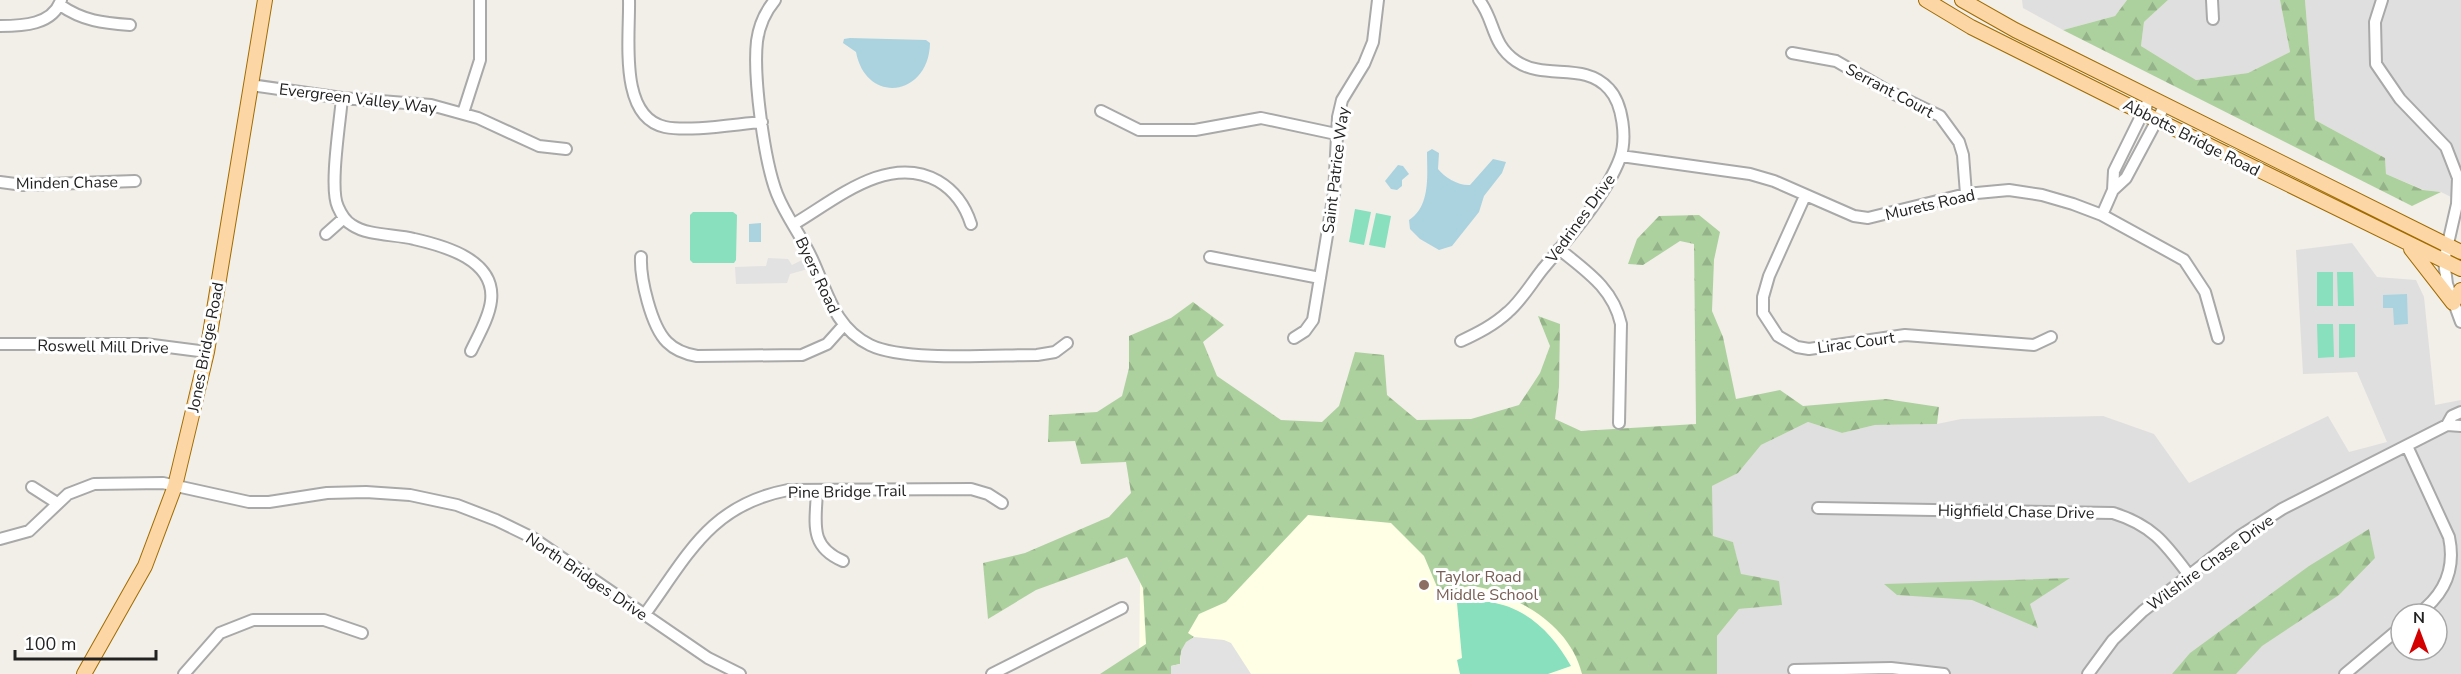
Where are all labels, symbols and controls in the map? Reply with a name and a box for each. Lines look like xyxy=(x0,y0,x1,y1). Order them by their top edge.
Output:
street label: Serrant Court xyxy=(1842,58,1938,124)
street label: Evergreen Valley Way xyxy=(278,78,439,120)
street label: Abbotts Bridge Road xyxy=(2119,94,2264,182)
street label: Saint Patrice Way xyxy=(1317,105,1355,235)
street label: Vedrines Drive xyxy=(1541,170,1620,268)
street label: Minden Chase xyxy=(16,171,118,195)
street label: Murets Road xyxy=(1883,184,1977,226)
street label: Byers Road xyxy=(790,234,844,317)
street label: Jones Bridge Road xyxy=(182,280,229,415)
street label: Lirac Court xyxy=(1816,327,1897,359)
street label: Roswell Mill Drive xyxy=(37,335,169,359)
street label: Pine Bridge Trail xyxy=(788,480,907,504)
street label: Highfield Chase Drive xyxy=(1938,500,2094,524)
street label: Wilshire Chase Drive xyxy=(2143,509,2278,616)
street label: North Bridges Drive xyxy=(521,528,652,626)
place label: Taylor Road Middle School xyxy=(1436,566,1538,606)
marker: Taylor Road Middle School xyxy=(1417,578,1431,592)
north arrow xyxy=(2389,602,2449,662)
text: N xyxy=(2413,607,2425,629)
scale bar xyxy=(15,623,156,661)
text: 100 m xyxy=(24,632,76,656)

